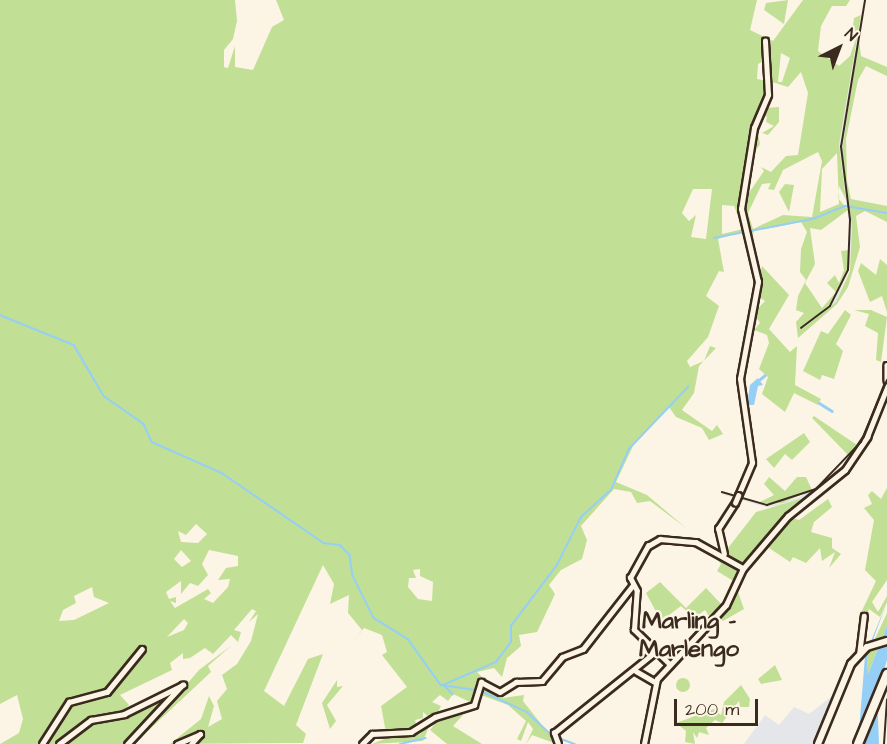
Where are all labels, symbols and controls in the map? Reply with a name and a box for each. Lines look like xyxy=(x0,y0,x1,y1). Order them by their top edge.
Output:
north arrow xyxy=(809,18,869,78)
text: N xyxy=(840,23,862,46)
district label: Marling - Marlengo xyxy=(639,608,739,664)
scale bar xyxy=(677,687,761,725)
text: 200 m xyxy=(685,697,739,722)

